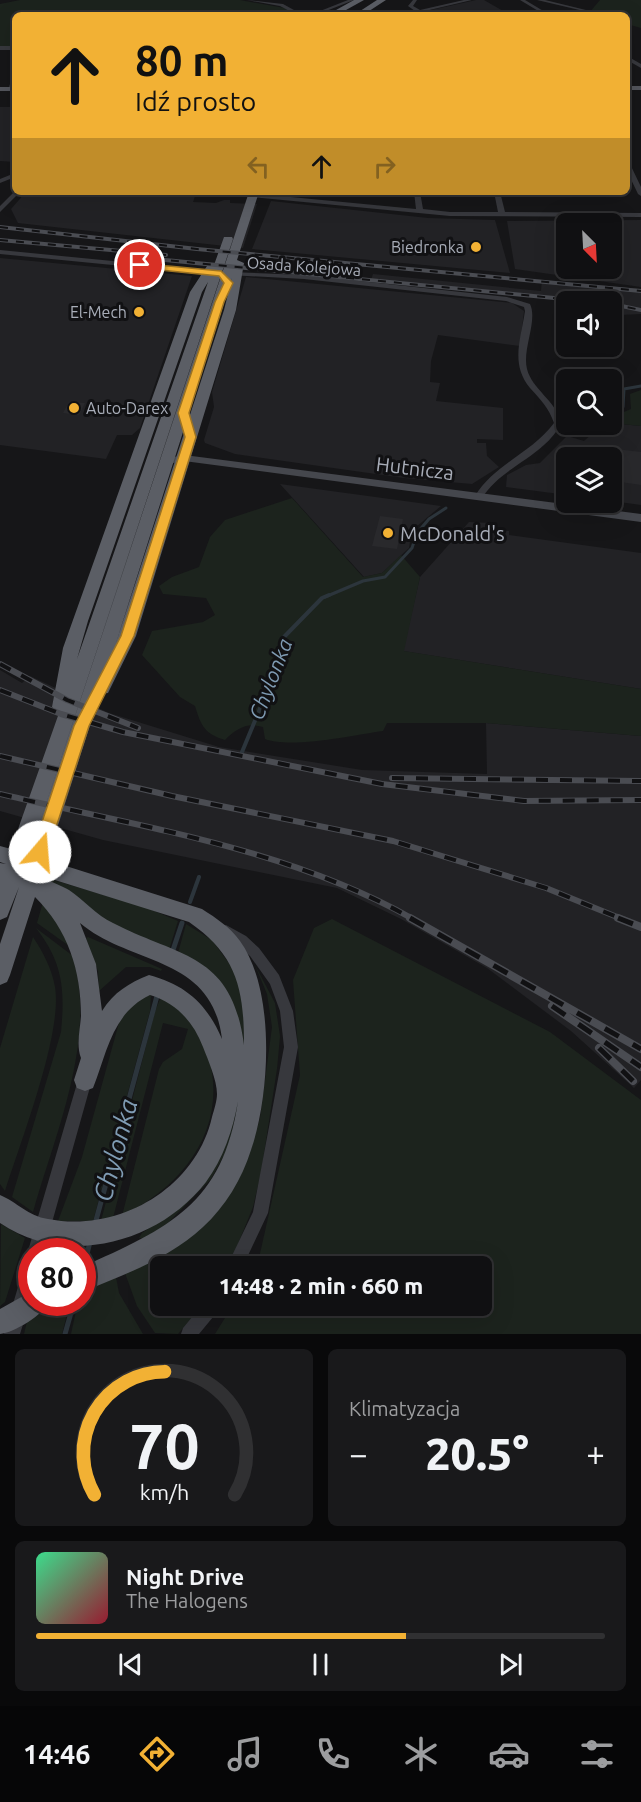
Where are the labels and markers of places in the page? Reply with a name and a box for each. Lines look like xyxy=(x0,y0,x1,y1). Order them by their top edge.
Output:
place label: Biedronka xyxy=(391,238,464,256)
pin xyxy=(114,239,165,290)
marker: Biedronka xyxy=(469,240,483,254)
place label: El-Mech xyxy=(70,303,127,321)
marker: El-Mech xyxy=(132,305,146,319)
place label: Auto-Darex xyxy=(86,399,168,417)
marker: Auto-Darex xyxy=(67,401,81,415)
place label: McDonald's xyxy=(400,522,505,545)
marker: McDonald's xyxy=(381,526,395,540)

